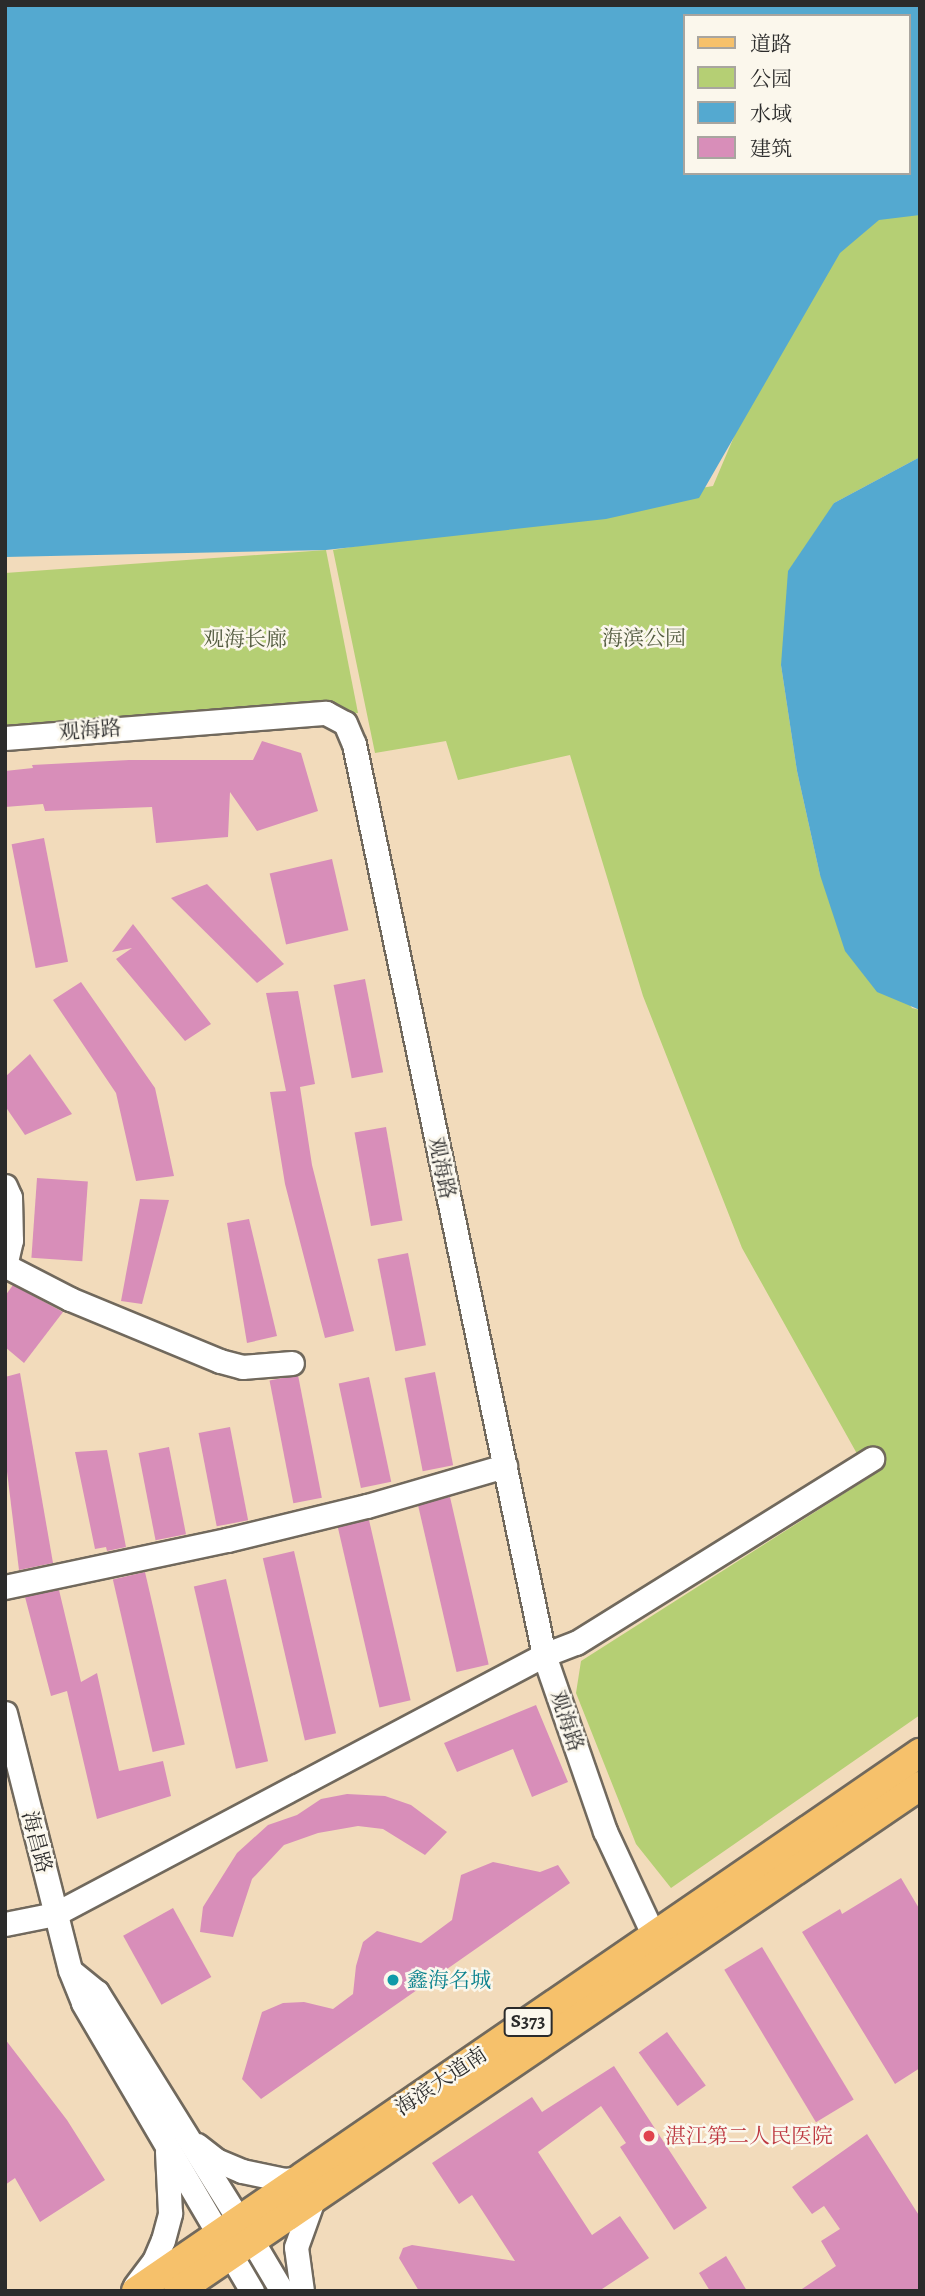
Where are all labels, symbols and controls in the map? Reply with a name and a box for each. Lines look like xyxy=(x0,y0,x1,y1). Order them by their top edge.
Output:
legend xyxy=(684,14,911,175)
text: 道路 xyxy=(750,30,792,58)
text: 公园 xyxy=(750,65,792,93)
text: 水域 xyxy=(750,100,792,128)
text: 建筑 xyxy=(750,135,792,163)
park label: 海滨公园 xyxy=(602,625,686,651)
park label: 观海长廊 xyxy=(203,626,287,652)
street label: 观海路 xyxy=(58,715,122,745)
street label: 观海路 xyxy=(423,1135,461,1201)
street label: 观海路 xyxy=(545,1687,589,1755)
street label: 海昌路 xyxy=(17,1808,57,1876)
place label: 鑫海名城 xyxy=(407,1967,491,1993)
marker: 鑫海名城 xyxy=(385,1972,401,1988)
road number: S373 xyxy=(504,2006,552,2038)
street label: 海滨大道南 xyxy=(390,2041,492,2121)
place label: 湛江第二人民医院 xyxy=(665,2123,833,2149)
marker: 湛江第二人民医院 xyxy=(639,2126,659,2146)

